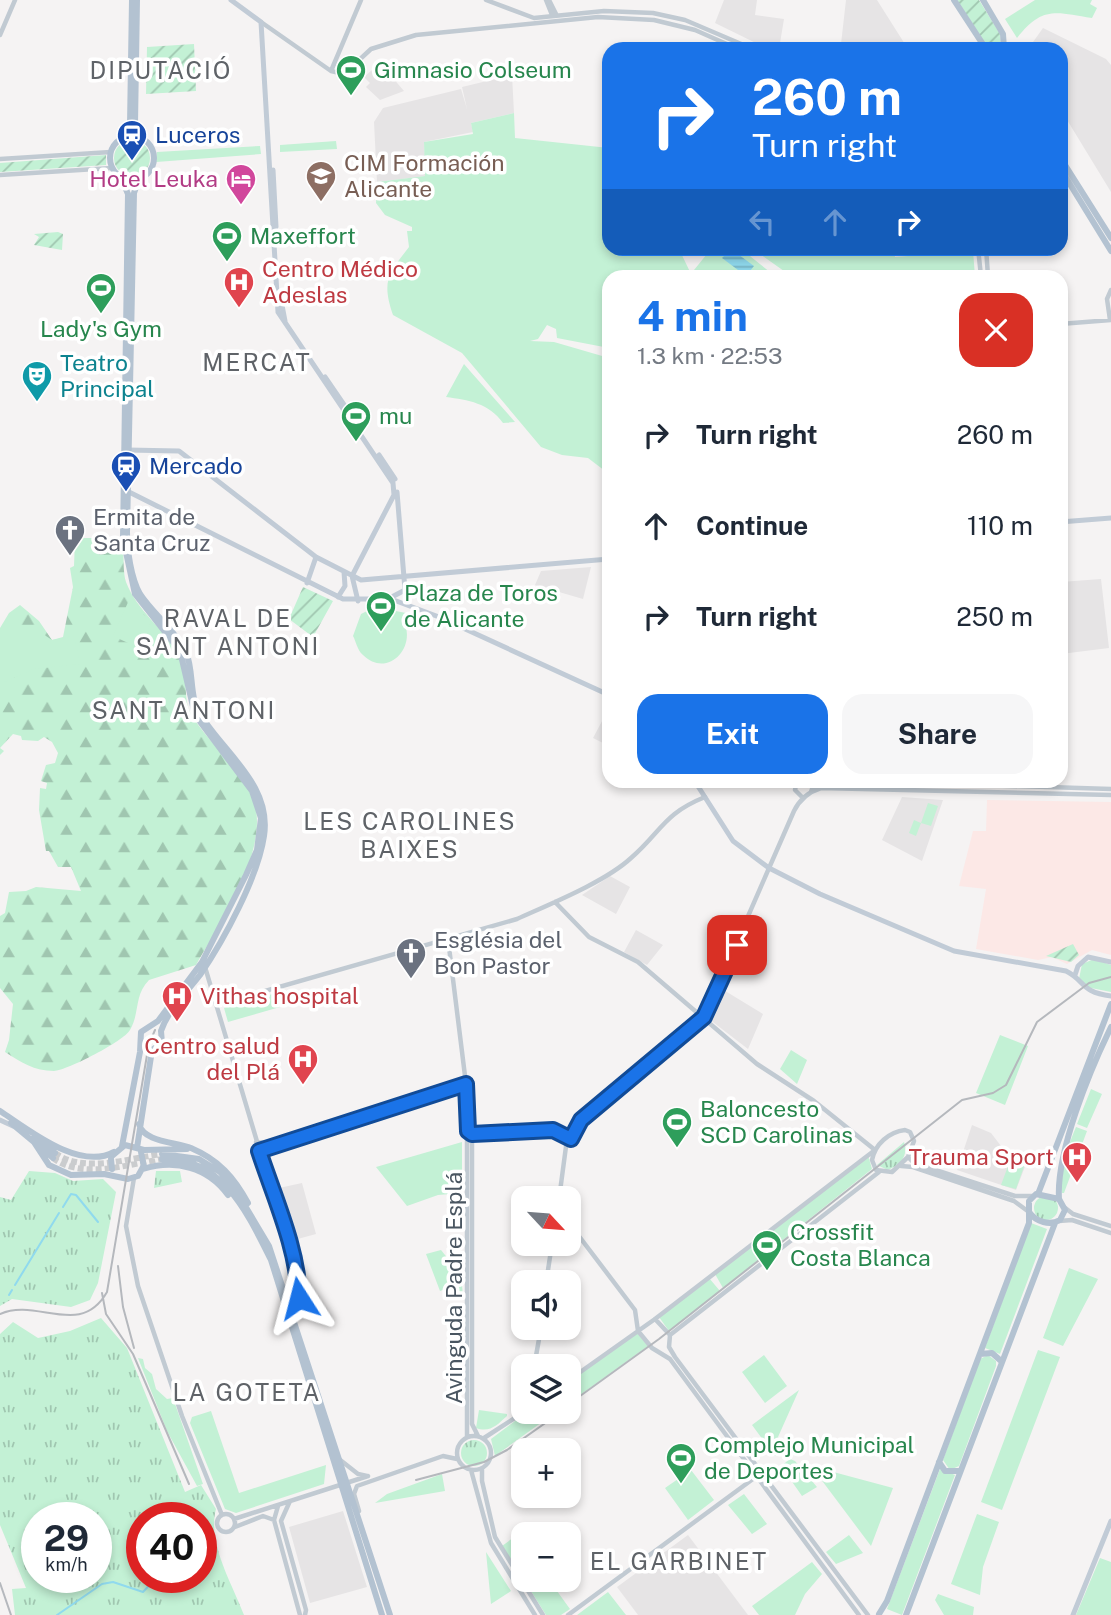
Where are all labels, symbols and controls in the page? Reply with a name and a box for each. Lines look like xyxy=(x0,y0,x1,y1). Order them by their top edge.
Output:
sports icon: Gimnasio Colseum xyxy=(334,53,368,97)
district label: DIPUTACIÓ xyxy=(90,56,232,84)
place label: Gimnasio Colseum xyxy=(374,56,572,83)
text: 260 m xyxy=(752,68,902,126)
icon: right xyxy=(637,70,728,161)
station icon: Luceros xyxy=(115,118,149,162)
place label: Luceros xyxy=(155,121,241,148)
text: Turn right xyxy=(752,127,897,164)
place label: CIM Formación Alicante xyxy=(344,149,505,202)
school or university icon: CIM Formación Alicante xyxy=(304,159,338,203)
hotel icon: Hotel Leuka xyxy=(224,162,258,206)
place label: Hotel Leuka xyxy=(89,165,218,192)
icon: left xyxy=(743,203,781,241)
icon: ahead xyxy=(816,203,854,241)
icon: right xyxy=(889,203,927,241)
sports icon: Maxeffort xyxy=(210,219,244,263)
place label: Maxeffort xyxy=(250,222,356,249)
place label: Centro Médico Adeslas xyxy=(262,255,418,308)
hospital icon: Centro Médico Adeslas xyxy=(222,265,256,309)
sports icon: Lady's Gym xyxy=(84,271,118,315)
text: 4 min xyxy=(637,291,748,340)
button: close xyxy=(959,293,1033,367)
place label: Lady's Gym xyxy=(40,315,162,342)
text: 1.3 km · 22:53 xyxy=(637,342,783,369)
district label: MERCAT xyxy=(202,348,312,376)
place label: Teatro Principal xyxy=(60,349,154,402)
theatre icon: Teatro Principal xyxy=(20,359,54,403)
sports icon: mu xyxy=(339,399,373,443)
place label: mu xyxy=(379,402,412,429)
icon: right xyxy=(637,416,675,454)
text: Turn right xyxy=(696,419,818,450)
text: 260 m xyxy=(957,419,1033,450)
station icon: Mercado xyxy=(109,449,143,493)
place label: Mercado xyxy=(149,452,243,479)
place label: Ermita de Santa Cruz xyxy=(93,503,210,556)
icon: ahead xyxy=(637,507,675,545)
text: Continue xyxy=(696,510,808,541)
text: 110 m xyxy=(967,510,1033,541)
church icon: Ermita de Santa Cruz xyxy=(53,513,87,557)
place label: Plaza de Toros de Alicante xyxy=(404,579,558,632)
sports icon: Plaza de Toros de Alicante xyxy=(364,589,398,633)
icon: right xyxy=(637,598,675,636)
text: Turn right xyxy=(696,601,818,632)
text: 250 m xyxy=(956,601,1033,632)
district label: RAVAL DE SANT ANTONI xyxy=(136,604,320,660)
button: Exit xyxy=(637,694,828,774)
button: Share xyxy=(842,694,1033,774)
district label: SANT ANTONI xyxy=(92,696,276,724)
district label: LES CAROLINES BAIXES xyxy=(303,807,517,863)
pin xyxy=(707,915,767,975)
place label: Església del Bon Pastor xyxy=(434,926,562,979)
icon: arrive xyxy=(718,926,756,964)
church icon: Església del Bon Pastor xyxy=(394,936,428,980)
hospital icon: Vithas hospital xyxy=(160,979,194,1023)
place label: Vithas hospital xyxy=(200,982,359,1009)
place label: Centro salud del Plá xyxy=(144,1032,280,1085)
hospital icon: Centro salud del Plá xyxy=(286,1042,320,1086)
place label: Baloncesto SCD Carolinas xyxy=(700,1095,853,1148)
sports icon: Baloncesto SCD Carolinas xyxy=(660,1105,694,1149)
hospital icon: Trauma Sport xyxy=(1060,1140,1094,1184)
place label: Trauma Sport xyxy=(908,1143,1054,1170)
street label: Avinguda Padre Esplá xyxy=(440,1172,467,1404)
north arrow xyxy=(511,1186,581,1256)
map controls xyxy=(511,1186,581,1592)
place label: Crossfit Costa Blanca xyxy=(790,1218,931,1271)
sports icon: Crossfit Costa Blanca xyxy=(750,1228,784,1272)
position arrow xyxy=(262,1261,336,1335)
button: sound xyxy=(511,1270,581,1340)
button: layers xyxy=(511,1354,581,1424)
district label: LA GOTETA xyxy=(172,1378,322,1406)
place label: Complejo Municipal de Deportes xyxy=(704,1431,915,1484)
button: + xyxy=(511,1438,581,1508)
sports icon: Complejo Municipal de Deportes xyxy=(664,1441,698,1485)
speed limit sign: 40 xyxy=(126,1502,217,1593)
text: 29 xyxy=(44,1518,89,1559)
button: − xyxy=(511,1522,581,1592)
district label: EL GARBINET xyxy=(590,1547,768,1575)
text: km/h xyxy=(45,1554,88,1575)

